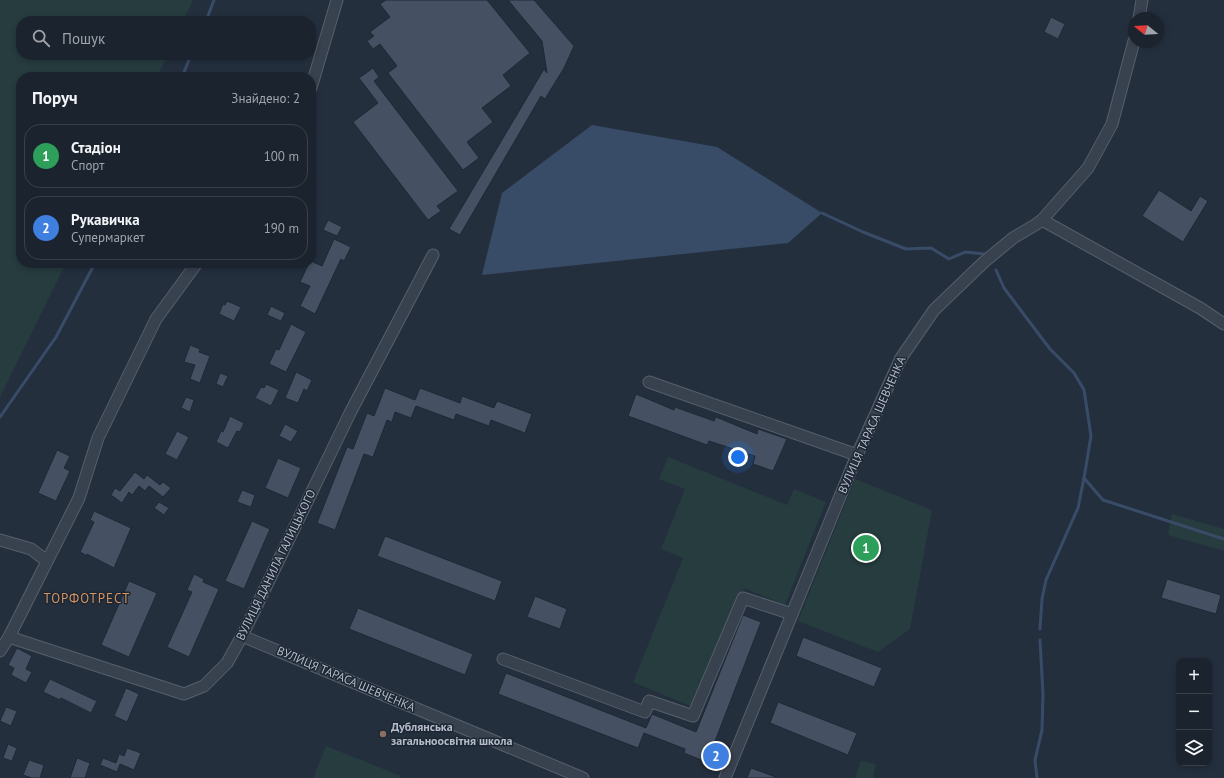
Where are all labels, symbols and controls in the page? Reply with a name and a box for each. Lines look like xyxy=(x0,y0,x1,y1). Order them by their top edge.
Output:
north arrow xyxy=(1128,12,1164,48)
search box xyxy=(16,16,316,60)
icon: search xyxy=(30,27,52,49)
text: Пошук xyxy=(62,29,105,48)
text: Поруч xyxy=(32,87,78,109)
text: Знайдено: 2 xyxy=(231,90,300,107)
text: Стадіон xyxy=(71,138,121,157)
text: 1 xyxy=(42,148,50,165)
text: 100 m xyxy=(264,148,299,165)
text: Спорт xyxy=(71,157,104,174)
text: Рукавичка xyxy=(71,210,140,229)
text: 2 xyxy=(42,220,50,237)
text: 190 m xyxy=(264,220,299,237)
text: Супермаркет xyxy=(71,229,145,246)
street label: ВУЛИЦЯ ТАРАСА ШЕВЧЕНКА xyxy=(834,354,909,496)
your location xyxy=(728,447,748,467)
street label: ВУЛИЦЯ ДАНИЛА ГАЛИЦЬКОГО xyxy=(232,487,319,643)
pin: 1 xyxy=(853,533,879,563)
district label: ТОРФОТРЕСТ xyxy=(44,590,130,607)
street label: ВУЛИЦЯ ТАРАСА ШЕВЧЕНКА xyxy=(275,643,418,714)
map controls xyxy=(1176,658,1212,766)
button: + xyxy=(1176,658,1212,694)
button: − xyxy=(1176,694,1212,730)
place label: Дублянська загальноосвітня школа xyxy=(391,719,512,748)
marker: Дублянська загальноосвітня школа xyxy=(378,729,388,739)
button: layers xyxy=(1176,730,1212,766)
pin: 2 xyxy=(703,741,729,771)

